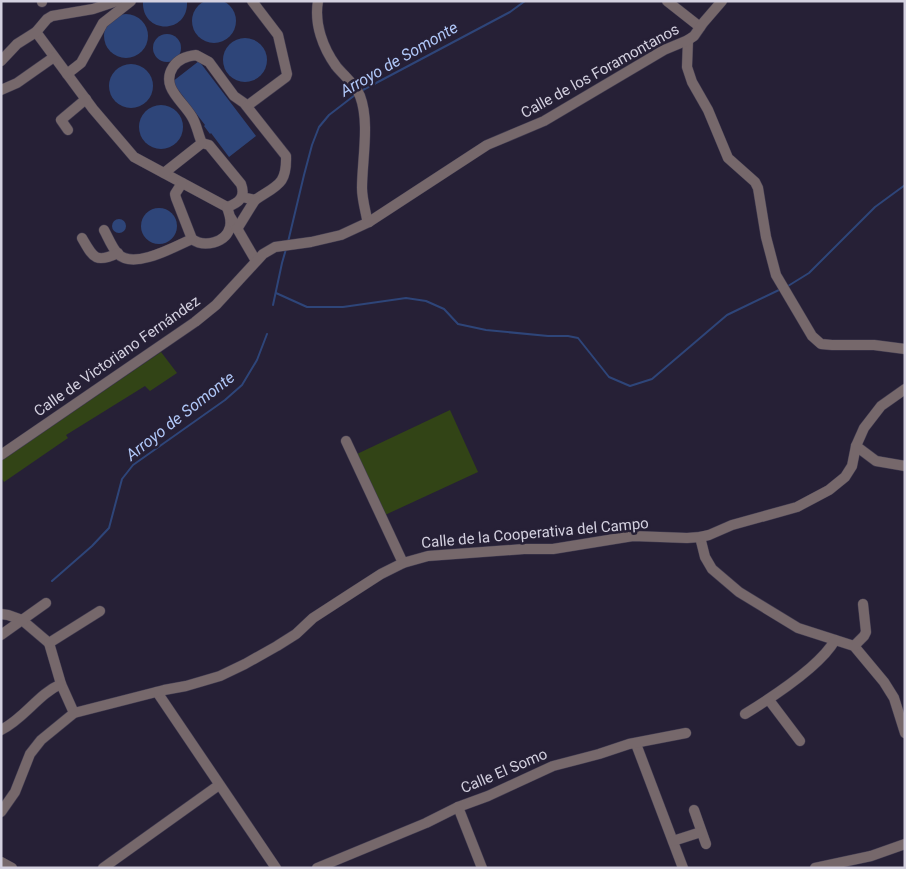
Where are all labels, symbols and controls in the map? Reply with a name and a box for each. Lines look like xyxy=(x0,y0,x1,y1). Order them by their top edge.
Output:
water label: Arroyo de Somonte xyxy=(336,18,461,101)
street label: Calle de los Foramontanos xyxy=(518,20,682,122)
street label: Calle de Victoriano Fernández xyxy=(30,292,204,420)
water label: Arroyo de Somonte xyxy=(121,368,238,465)
street label: Calle de la Cooperativa del Campo xyxy=(421,514,649,552)
street label: Calle El Somo xyxy=(458,745,550,797)

